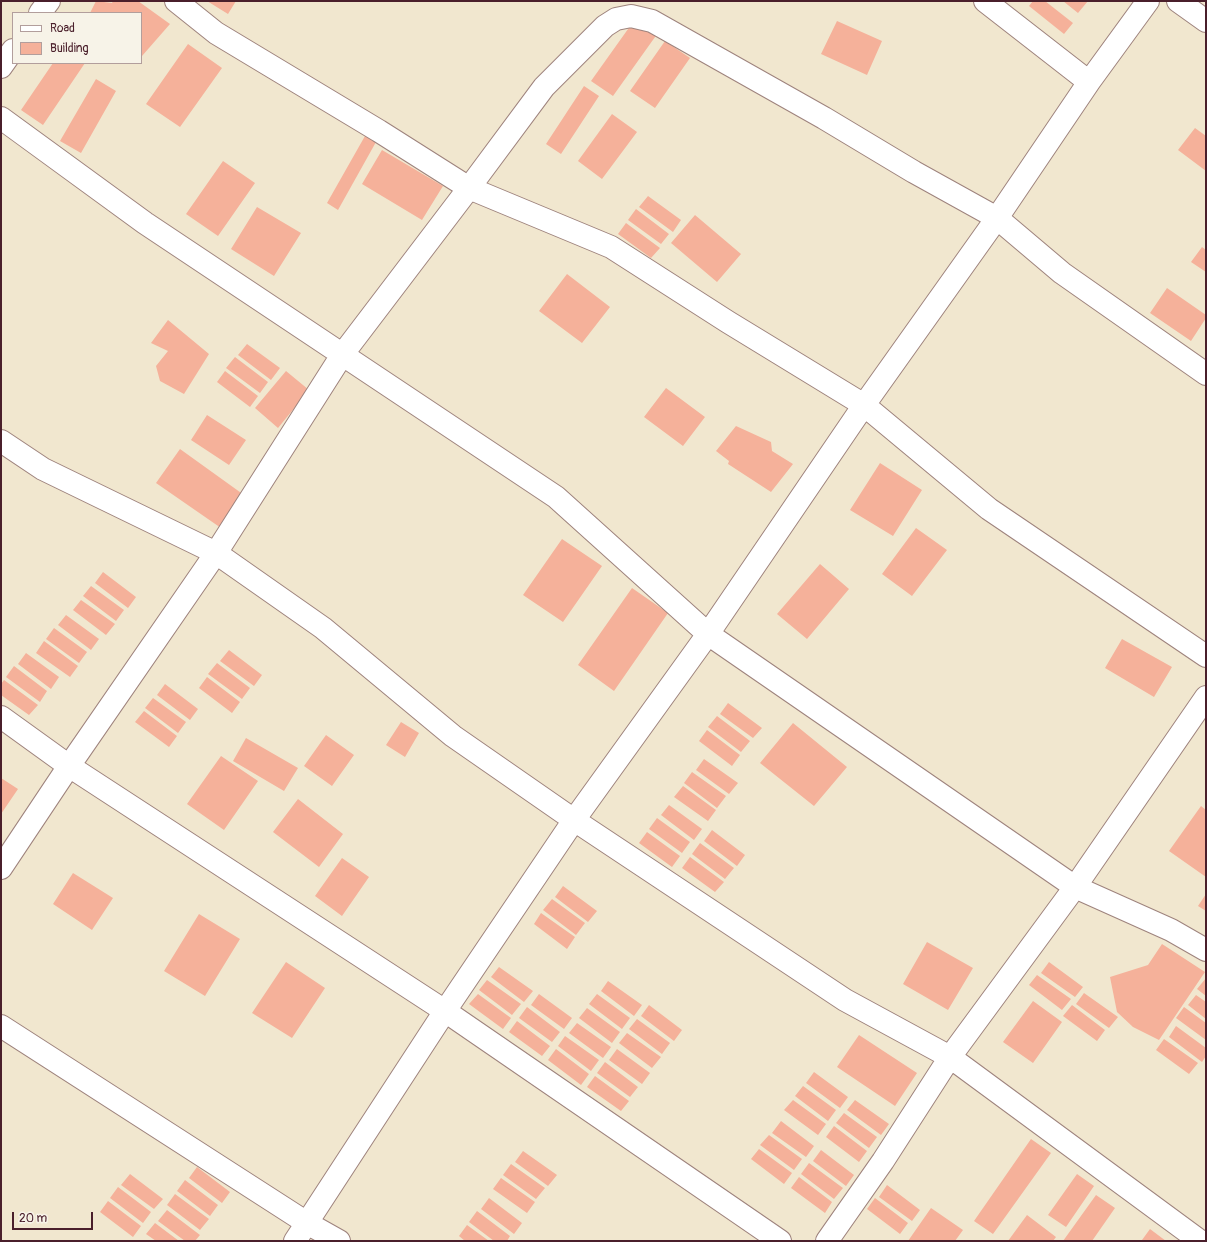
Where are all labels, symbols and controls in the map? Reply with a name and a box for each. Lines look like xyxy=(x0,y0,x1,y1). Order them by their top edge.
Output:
legend xyxy=(12,12,142,64)
text: Road xyxy=(50,21,75,36)
text: Building xyxy=(50,41,89,56)
scale bar xyxy=(14,1204,95,1230)
text: 20 m xyxy=(19,1211,47,1226)

